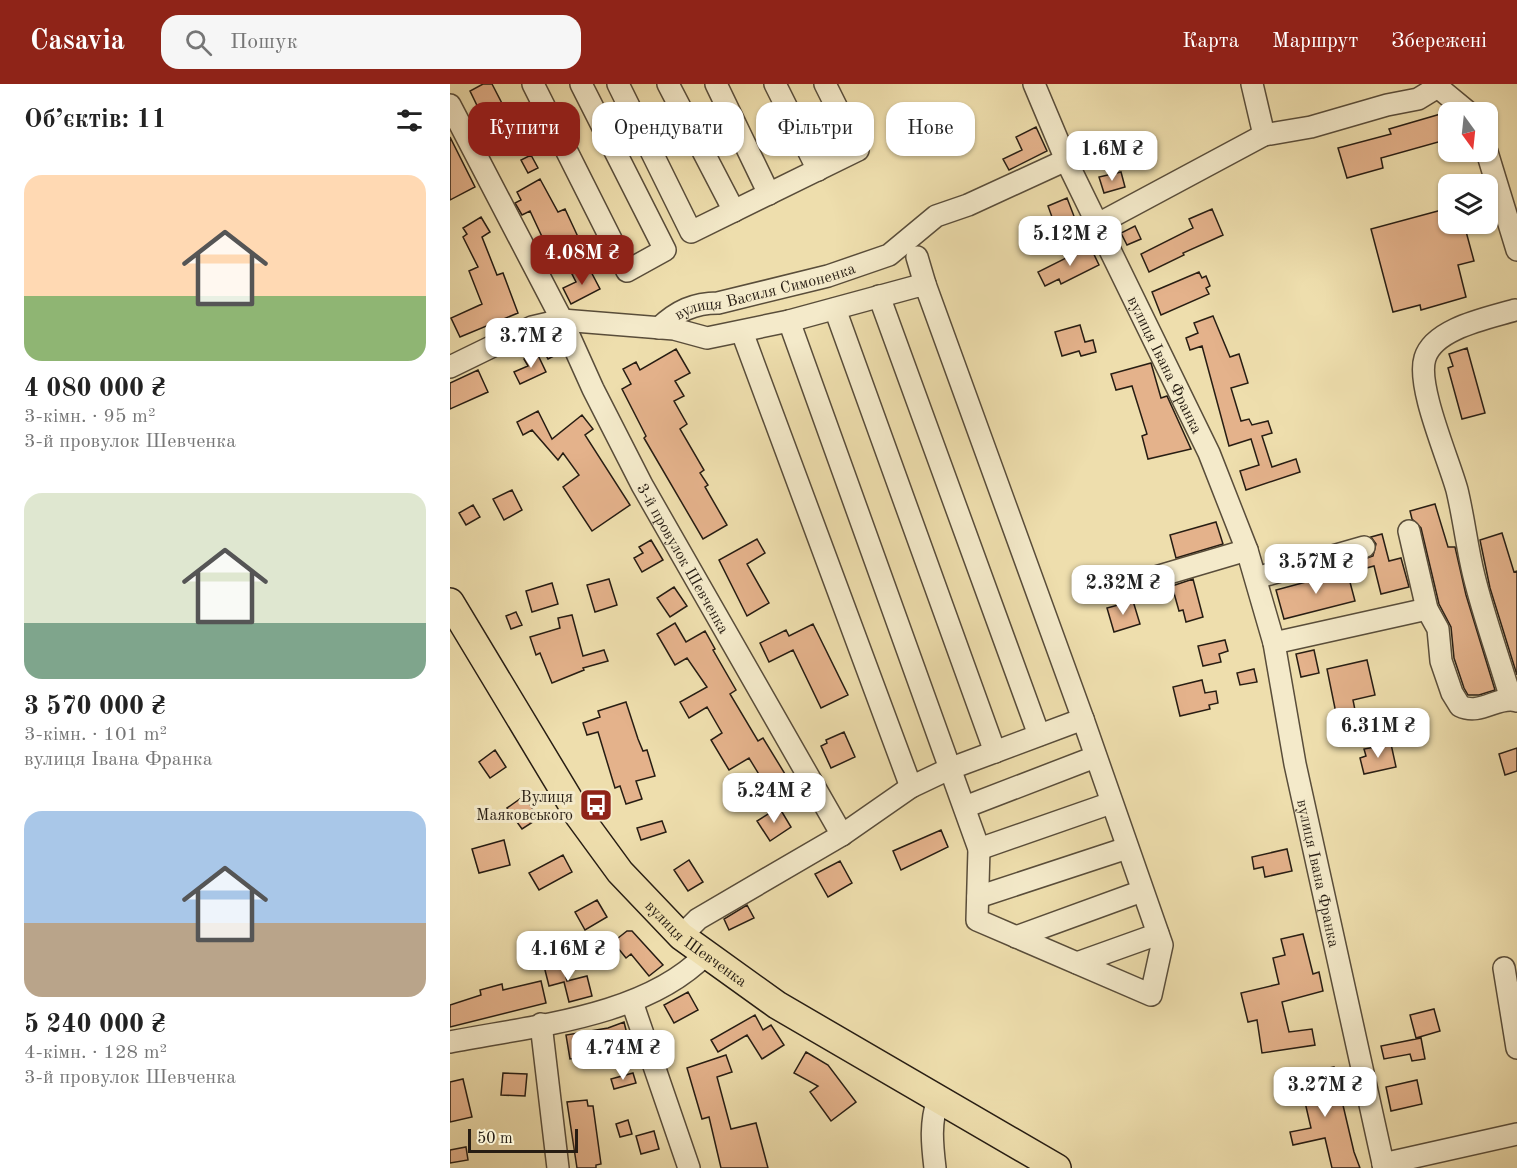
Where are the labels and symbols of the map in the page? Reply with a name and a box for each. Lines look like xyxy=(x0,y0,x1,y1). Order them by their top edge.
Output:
north arrow xyxy=(1438,102,1498,162)
pin: 1.6M ₴ xyxy=(1063,131,1161,182)
pin: 5.12M ₴ xyxy=(1015,216,1125,267)
pin: 4.08M ₴ xyxy=(527,235,637,286)
street label: вулиця Василя Симоненка xyxy=(672,261,858,324)
street label: вулиця Івана Франка xyxy=(1124,294,1204,437)
pin: 3.7M ₴ xyxy=(482,318,580,369)
street label: 3-й провулок Шевченка xyxy=(633,481,731,637)
pin: 3.57M ₴ xyxy=(1261,544,1371,595)
pin: 2.32M ₴ xyxy=(1068,565,1178,616)
pin: 6.31M ₴ xyxy=(1323,708,1433,759)
pin: 5.24M ₴ xyxy=(719,773,829,824)
bus stop icon: Вулиця Маяковського xyxy=(578,787,614,823)
place label: Вулиця Маяковського xyxy=(476,790,573,824)
street label: вулиця Івана Франка xyxy=(1293,798,1341,949)
street label: вулиця Шевченка xyxy=(641,898,749,991)
pin: 4.16M ₴ xyxy=(513,931,623,982)
pin: 4.74M ₴ xyxy=(568,1030,678,1081)
pin: 3.27M ₴ xyxy=(1270,1067,1380,1118)
scale bar xyxy=(468,1126,578,1154)

